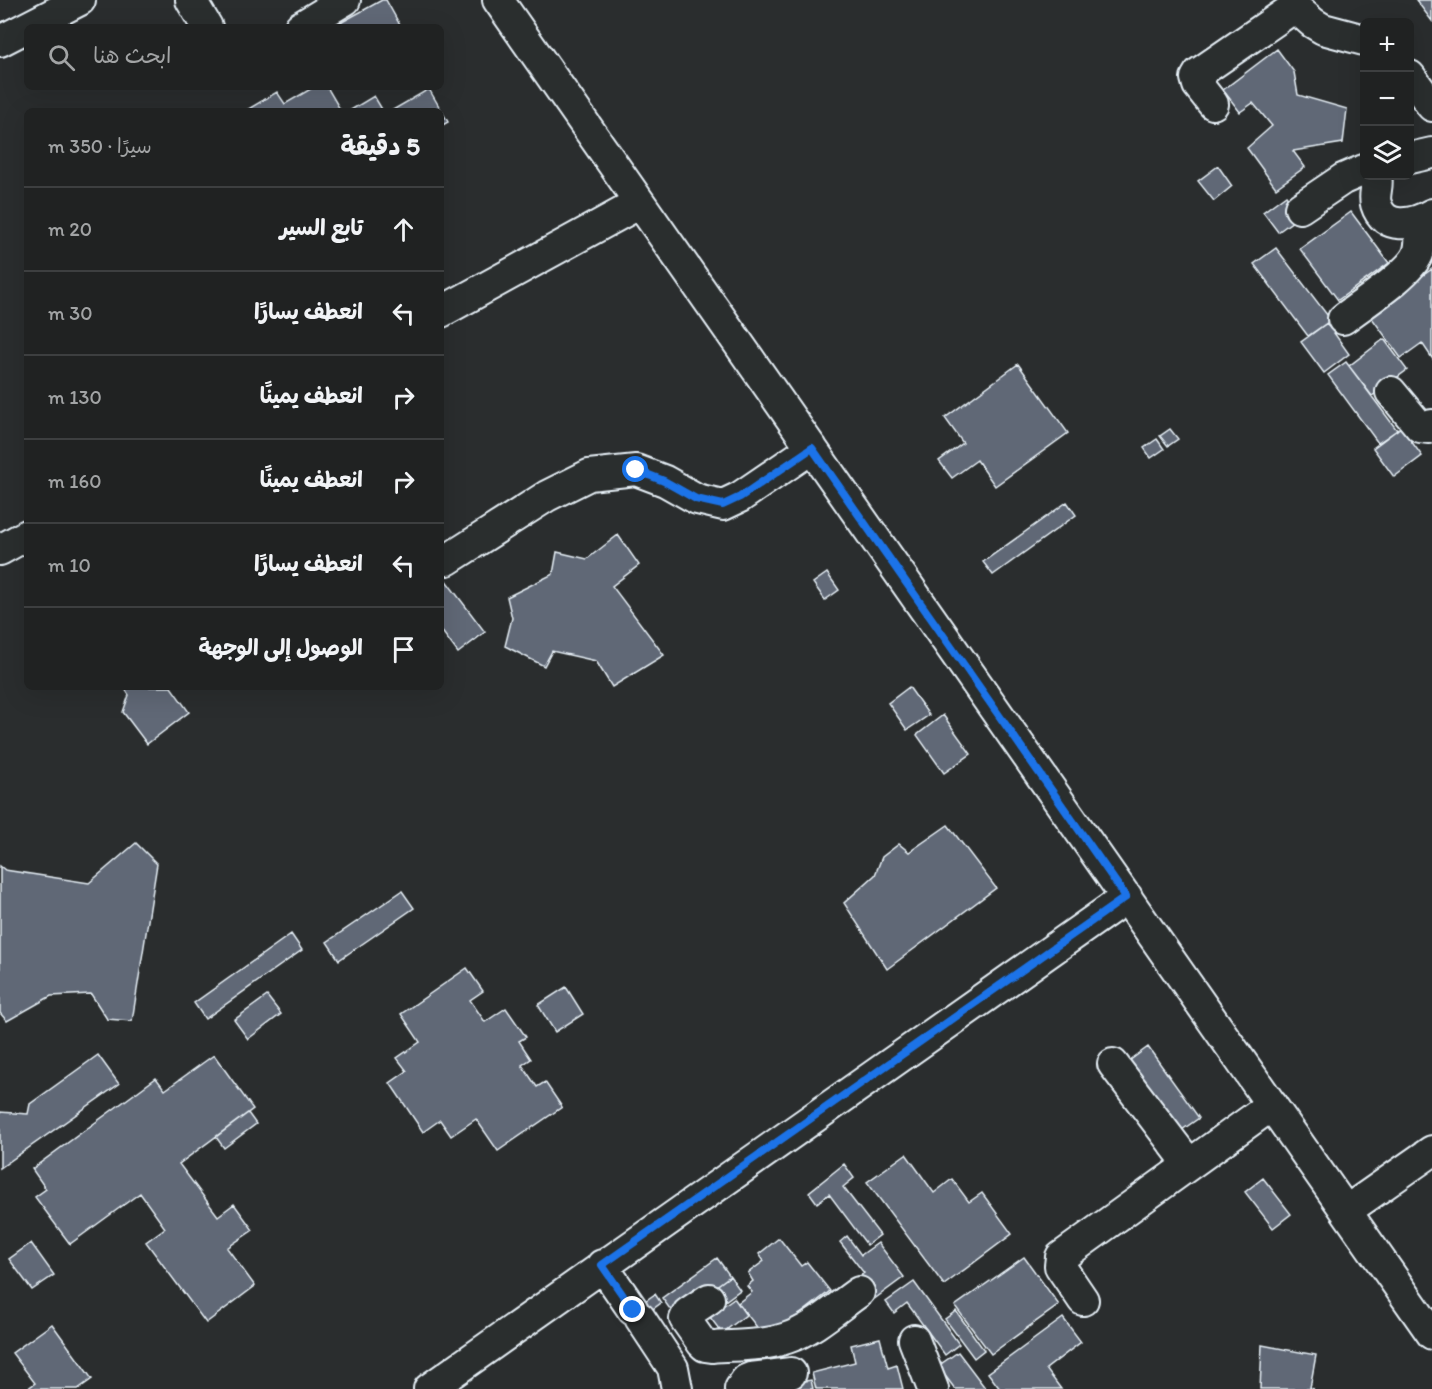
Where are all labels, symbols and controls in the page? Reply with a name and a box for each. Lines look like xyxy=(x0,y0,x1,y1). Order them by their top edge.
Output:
map controls xyxy=(1360,18,1414,180)
button: + xyxy=(1360,18,1414,72)
search box xyxy=(24,24,444,90)
icon: search xyxy=(45,41,78,74)
text: ابحث هنا xyxy=(93,42,172,69)
button: − xyxy=(1360,72,1414,126)
button: layers xyxy=(1360,126,1414,180)
text: 5 دقيقة xyxy=(341,130,420,162)
text: سيرًا · 350 m xyxy=(48,134,152,158)
icon: ahead xyxy=(387,213,420,246)
text: تابع السير xyxy=(280,214,363,241)
text: 20 m xyxy=(48,217,92,241)
icon: left xyxy=(387,297,420,330)
text: انعطف يسارًا xyxy=(254,298,363,325)
text: 30 m xyxy=(48,301,93,325)
icon: right xyxy=(387,381,420,414)
text: انعطف يمينًا xyxy=(260,382,363,409)
text: 130 m xyxy=(48,385,102,409)
route start xyxy=(622,456,648,482)
icon: right xyxy=(387,465,420,498)
text: انعطف يمينًا xyxy=(260,466,363,493)
text: 160 m xyxy=(48,469,102,493)
icon: left xyxy=(387,549,420,582)
text: انعطف يسارًا xyxy=(254,550,363,577)
text: 10 m xyxy=(48,553,91,577)
icon: arrive xyxy=(387,633,420,666)
text: الوصول إلى الوجهة xyxy=(198,634,363,661)
route end xyxy=(619,1296,645,1322)

